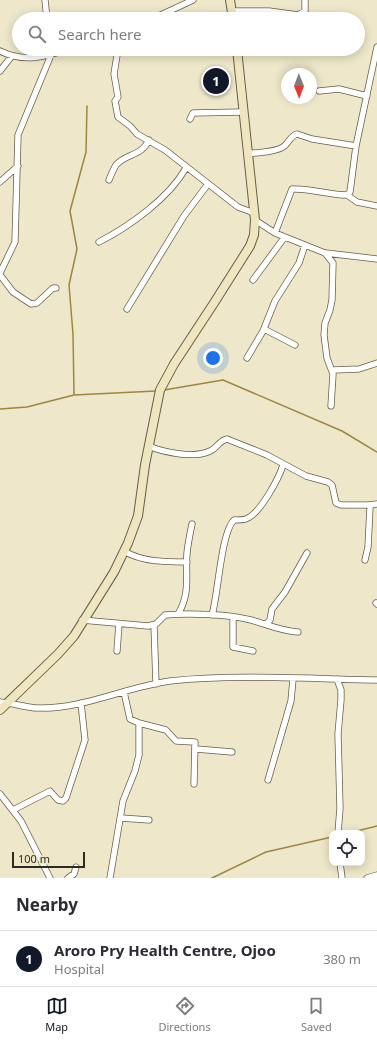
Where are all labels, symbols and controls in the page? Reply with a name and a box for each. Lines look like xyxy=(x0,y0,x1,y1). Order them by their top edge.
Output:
search box xyxy=(12,12,365,56)
icon: search xyxy=(26,23,48,45)
text: Search here xyxy=(58,24,141,44)
pin: 1 xyxy=(203,66,229,96)
north arrow xyxy=(281,68,317,104)
your location xyxy=(203,348,223,368)
map controls xyxy=(329,830,365,866)
button: locate xyxy=(329,830,365,866)
scale bar xyxy=(12,850,85,869)
text: 100 m xyxy=(18,851,50,866)
text: Nearby xyxy=(16,893,78,916)
text: Aroro Pry Health Centre, Ojoo xyxy=(54,940,276,960)
text: 1 xyxy=(25,950,33,968)
text: 380 m xyxy=(323,950,361,968)
text: Hospital xyxy=(54,960,104,978)
tab: Map xyxy=(45,995,68,1034)
tab: Directions xyxy=(158,995,211,1034)
tab: Saved xyxy=(301,995,332,1034)

